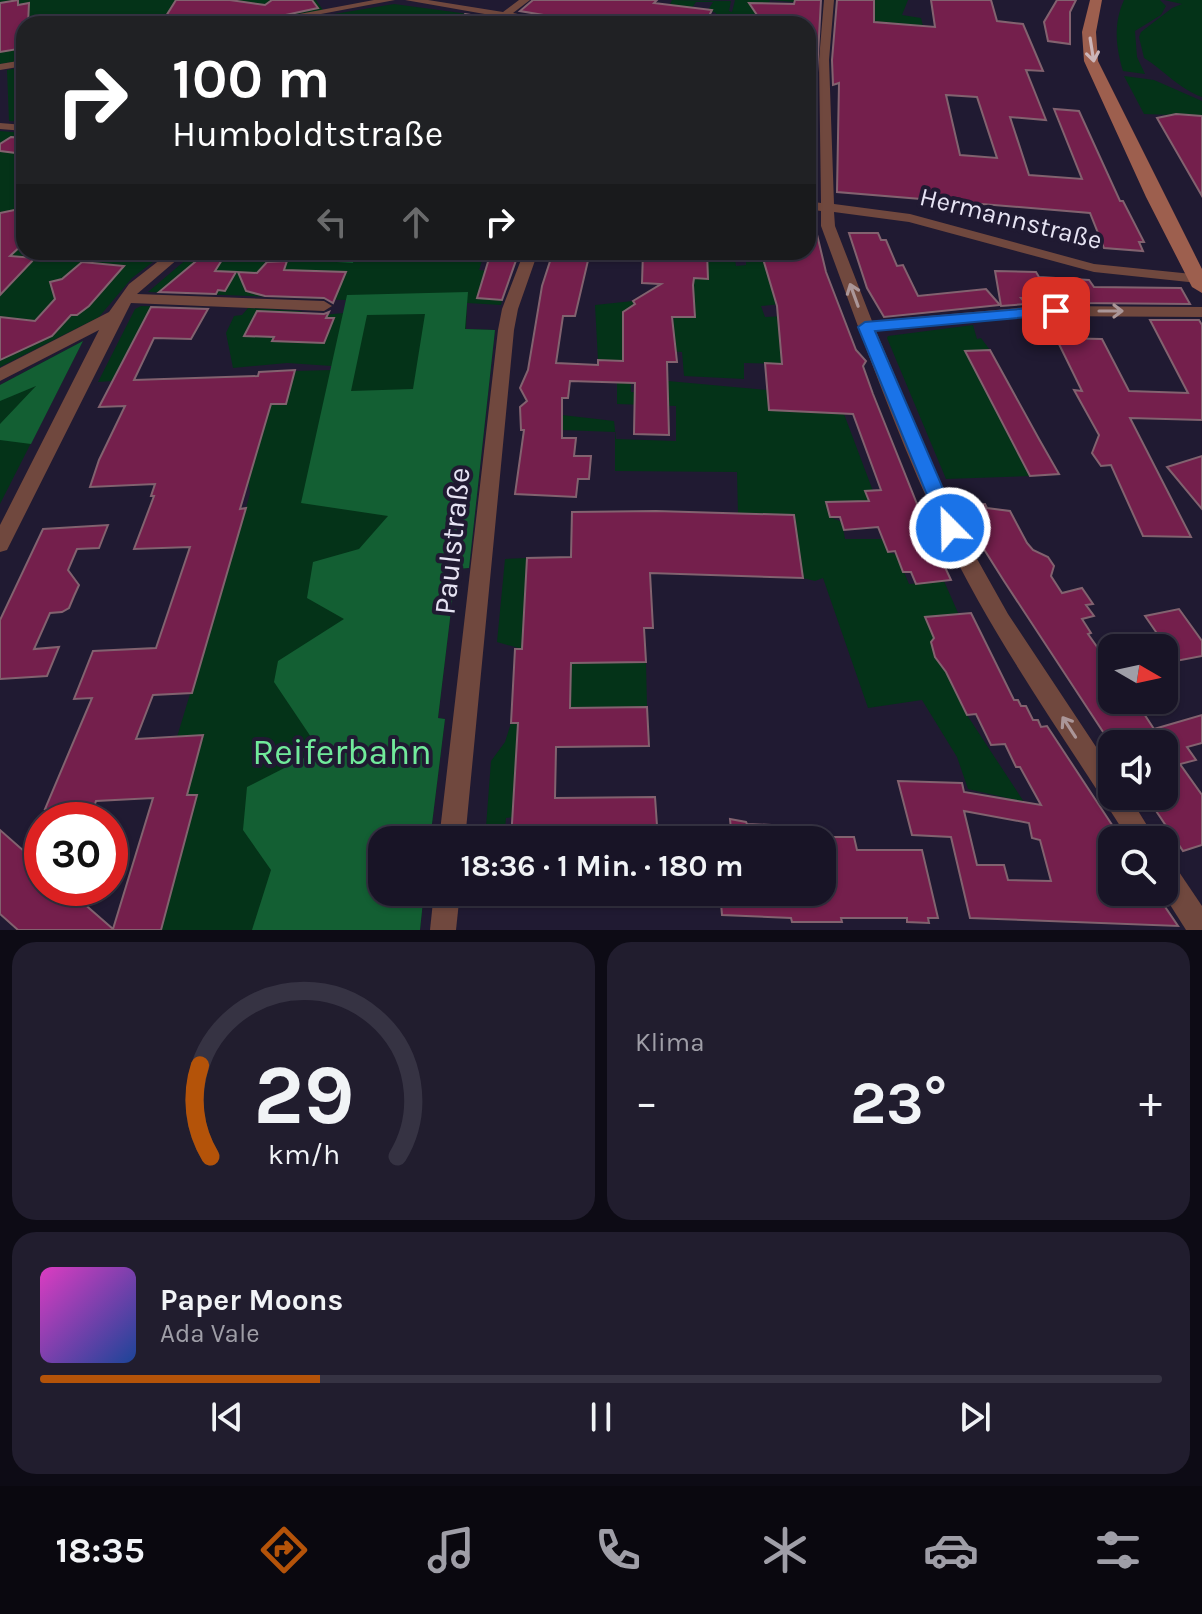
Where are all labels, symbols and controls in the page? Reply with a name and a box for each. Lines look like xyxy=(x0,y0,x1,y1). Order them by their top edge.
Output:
one-way arrow xyxy=(1085,37,1100,63)
text: 100 m xyxy=(172,46,330,111)
icon: right xyxy=(40,48,144,152)
text: Humboldtstraße xyxy=(172,113,443,155)
street label: Hermannstraße xyxy=(917,181,1105,256)
icon: left xyxy=(310,200,354,244)
icon: ahead xyxy=(394,200,438,244)
icon: right xyxy=(478,200,522,244)
pin xyxy=(1022,277,1090,345)
one-way arrow xyxy=(845,283,860,308)
icon: arrive xyxy=(1034,289,1078,333)
one-way arrow xyxy=(1097,303,1124,319)
street label: Paulstraße xyxy=(426,466,478,616)
position arrow xyxy=(908,486,992,570)
north arrow xyxy=(1098,634,1178,714)
map controls xyxy=(1098,634,1178,906)
one-way arrow xyxy=(1061,716,1078,738)
button: sound xyxy=(1098,730,1178,810)
park label: Reiferbahn xyxy=(252,731,432,773)
speed limit sign: 30 xyxy=(24,802,128,906)
button: search xyxy=(1098,826,1178,906)
text: 18:36 · 1 Min. · 180 m xyxy=(461,848,743,884)
text: Klima xyxy=(635,1027,704,1058)
text: 29 xyxy=(253,1047,354,1144)
text: 23° xyxy=(850,1068,947,1138)
text: − xyxy=(635,1077,658,1128)
text: + xyxy=(1139,1077,1162,1128)
text: km/h xyxy=(267,1138,340,1171)
text: Paper Moons xyxy=(160,1282,343,1318)
text: Ada Vale xyxy=(160,1318,260,1349)
icon: previous xyxy=(205,1395,249,1439)
icon: pause xyxy=(579,1395,623,1439)
icon: next xyxy=(953,1395,997,1439)
icon: directions xyxy=(256,1522,312,1578)
icon: music xyxy=(423,1522,479,1578)
icon: phone xyxy=(590,1522,646,1578)
icon: climate xyxy=(757,1522,813,1578)
icon: car xyxy=(923,1522,979,1578)
icon: filters xyxy=(1090,1522,1146,1578)
text: 18:35 xyxy=(55,1529,145,1571)

